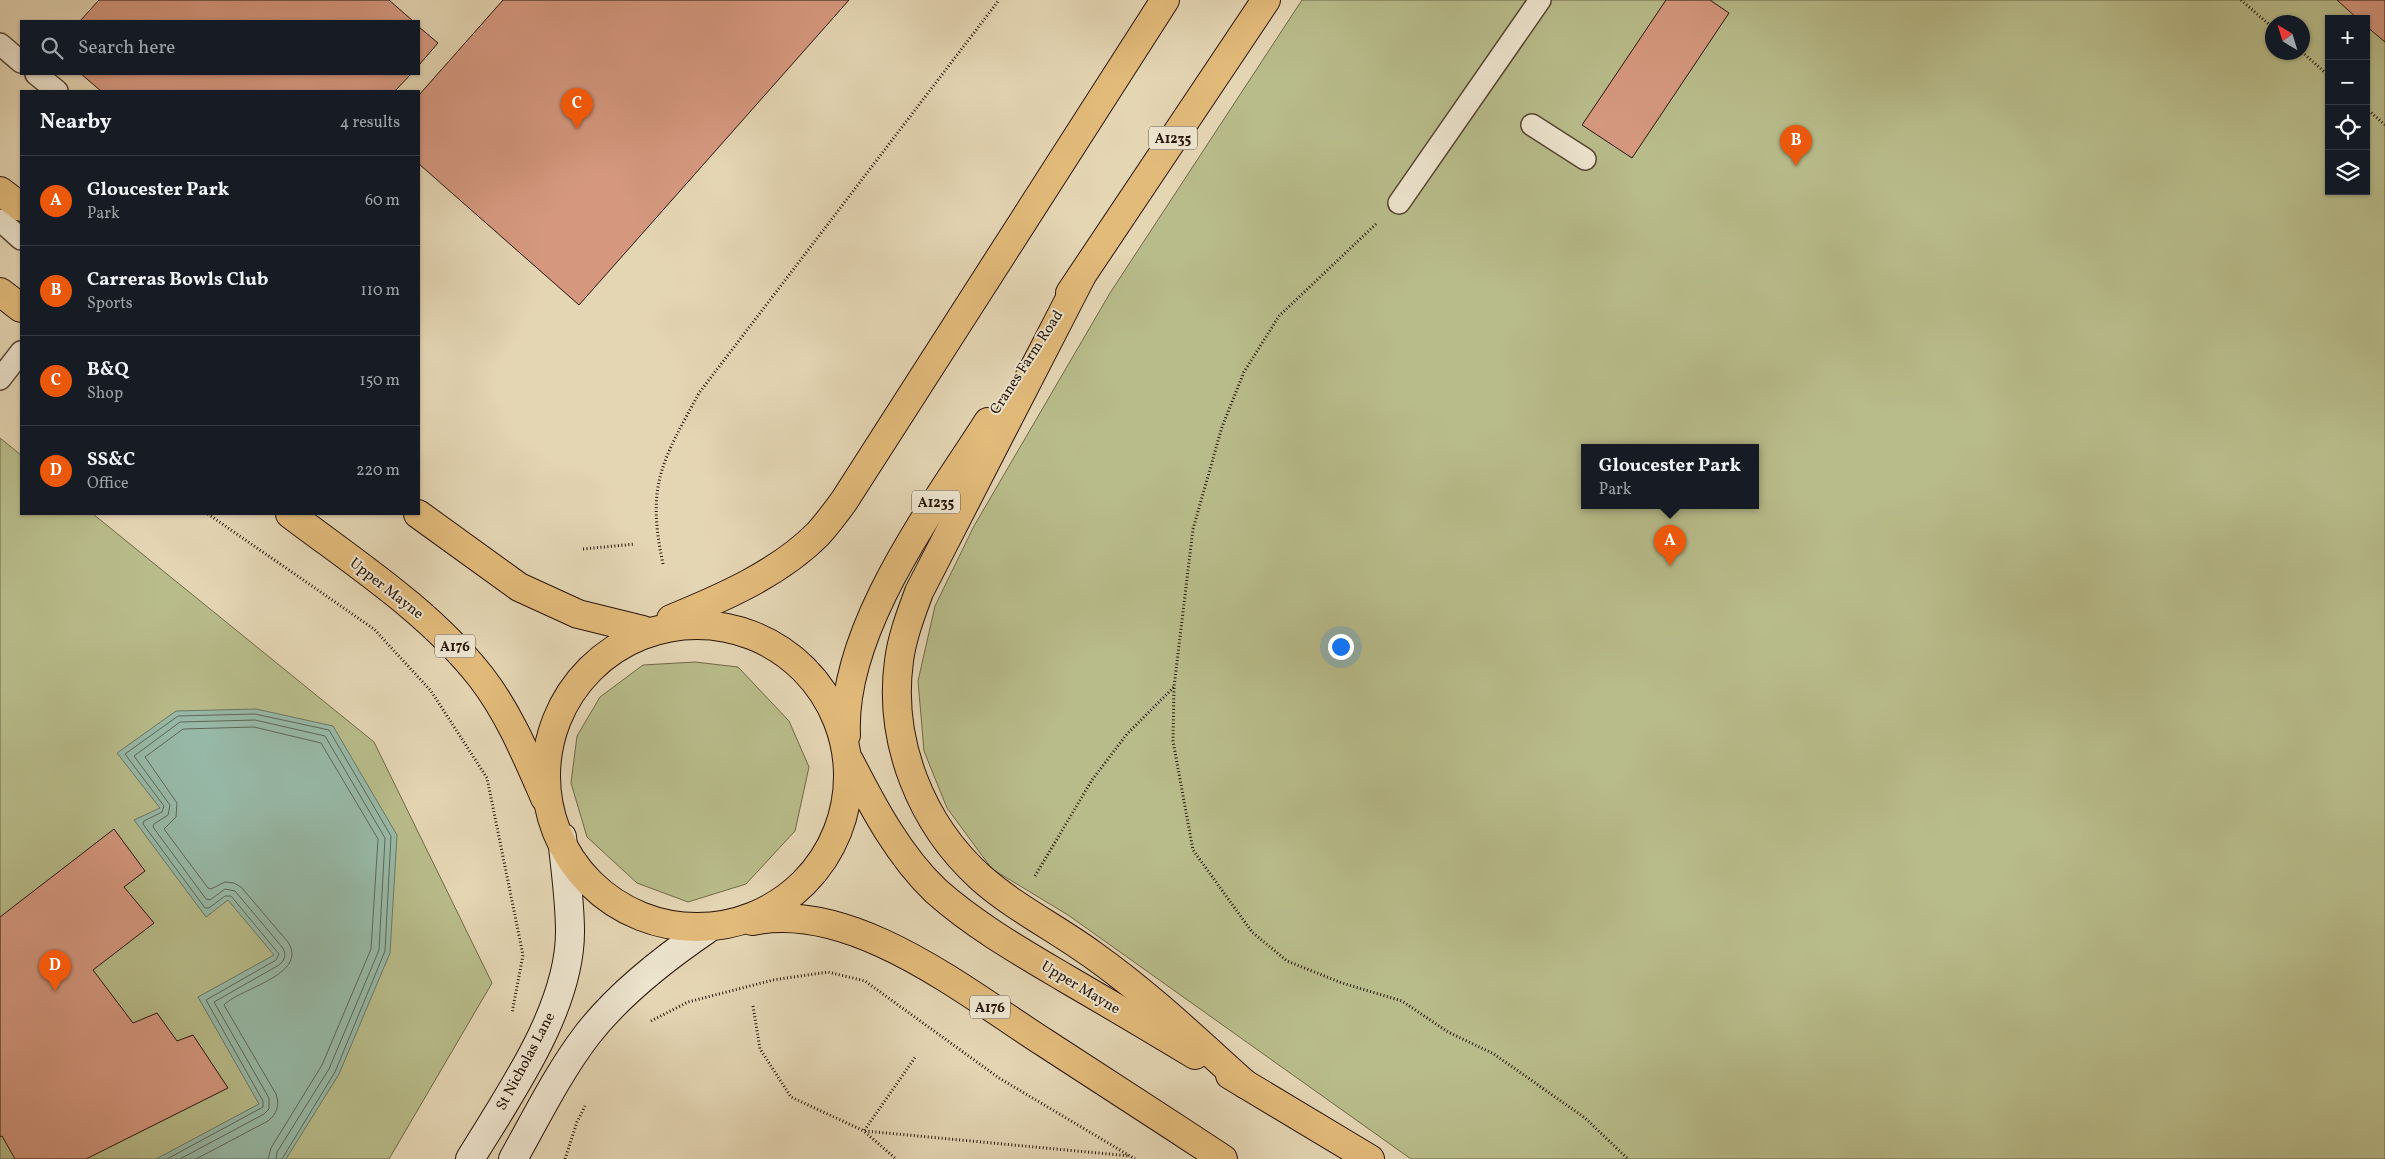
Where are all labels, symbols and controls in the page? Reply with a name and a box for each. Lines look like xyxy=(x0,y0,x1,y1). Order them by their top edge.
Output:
north arrow xyxy=(2265,15,2310,60)
map controls xyxy=(2325,15,2370,195)
button: + xyxy=(2325,15,2370,60)
search box xyxy=(20,20,420,75)
icon: search xyxy=(38,34,66,62)
text: Search here xyxy=(78,35,175,61)
button: − xyxy=(2325,60,2370,105)
pin: C xyxy=(561,88,593,129)
button: locate xyxy=(2325,105,2370,150)
text: Nearby xyxy=(40,108,111,137)
text: 4 results xyxy=(340,112,400,134)
pin: B xyxy=(1780,125,1812,166)
road number: A1235 xyxy=(1149,126,1197,150)
button: layers xyxy=(2325,150,2370,195)
text: Gloucester Park xyxy=(87,177,229,203)
text: A xyxy=(50,190,62,212)
text: 60 m xyxy=(365,190,400,212)
text: Park xyxy=(87,203,120,225)
text: Carreras Bowls Club xyxy=(87,267,268,293)
text: B xyxy=(51,280,61,302)
text: 110 m xyxy=(361,280,400,302)
text: Sports xyxy=(87,293,133,315)
street label: Cranes Farm Road xyxy=(986,307,1069,419)
text: B&Q xyxy=(87,357,129,383)
text: C xyxy=(51,370,61,392)
text: 150 m xyxy=(359,370,400,392)
text: Shop xyxy=(87,383,123,405)
popup xyxy=(1581,444,1759,509)
text: SS&C xyxy=(87,447,135,473)
text: Gloucester Park xyxy=(1599,453,1741,479)
text: D xyxy=(50,460,62,482)
text: 220 m xyxy=(356,460,400,482)
text: Office xyxy=(87,473,129,495)
text: Park xyxy=(1599,479,1632,501)
road number: A1235 xyxy=(912,491,960,514)
pin: A xyxy=(1654,525,1686,566)
street label: Upper Mayne xyxy=(345,554,428,625)
road number: A176 xyxy=(435,634,475,658)
your location xyxy=(1328,634,1354,660)
pin: D xyxy=(39,950,71,991)
street label: Upper Mayne xyxy=(1037,956,1124,1020)
road number: A176 xyxy=(970,996,1010,1019)
street label: St Nicholas Lane xyxy=(492,1009,561,1115)

